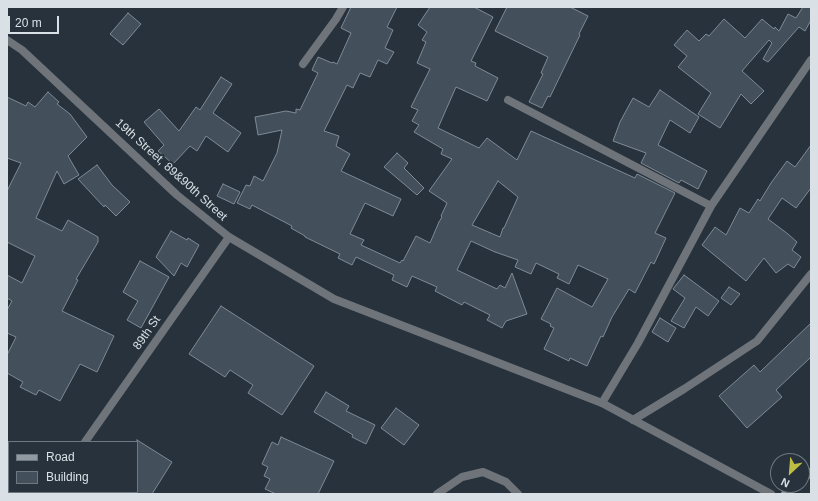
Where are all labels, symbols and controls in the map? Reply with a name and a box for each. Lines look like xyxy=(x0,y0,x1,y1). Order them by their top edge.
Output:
scale bar xyxy=(10,8,61,34)
text: 20 m xyxy=(15,16,42,30)
street label: 19th Street, 89&90th Street xyxy=(112,116,230,224)
street label: 89th St xyxy=(130,313,164,353)
legend xyxy=(8,441,138,493)
text: Road xyxy=(46,450,75,464)
north arrow xyxy=(770,453,810,493)
text: Building xyxy=(46,470,89,484)
text: N xyxy=(779,476,791,490)

